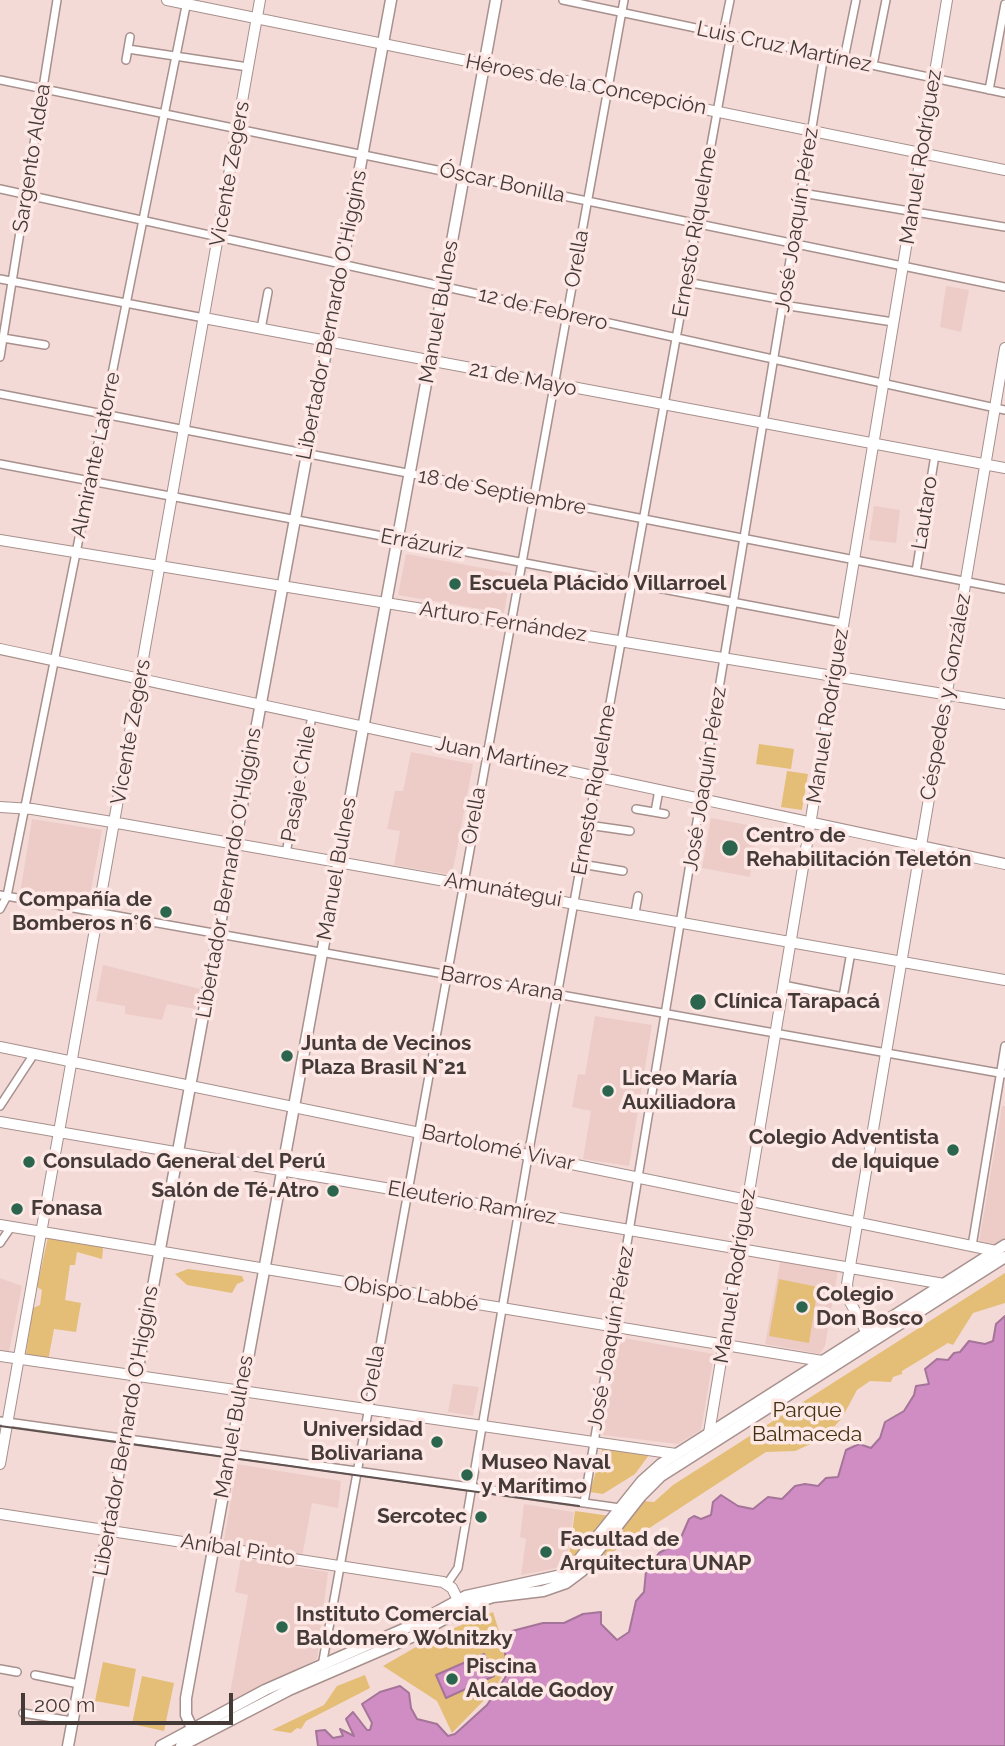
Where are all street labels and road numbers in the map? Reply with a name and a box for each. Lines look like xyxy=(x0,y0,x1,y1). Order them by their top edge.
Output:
street label: Luis Cruz Martínez xyxy=(694,16,874,78)
street label: Héroes de la Concepción xyxy=(463,49,709,121)
street label: Manuel Rodríguez xyxy=(895,68,947,246)
street label: Sargento Aldea xyxy=(8,82,56,234)
street label: Vicente Zegers xyxy=(205,99,255,249)
street label: José Joaquín Pérez xyxy=(770,126,824,314)
street label: Ernesto Riquelme xyxy=(668,145,722,319)
street label: Óscar Bonilla xyxy=(437,157,567,209)
street label: Libertador Bernardo O'Higgins xyxy=(292,168,372,462)
street label: Orella xyxy=(560,228,594,290)
street label: Manuel Bulnes xyxy=(414,239,464,385)
street label: 12 de Febrero xyxy=(476,282,610,336)
street label: 21 de Mayo xyxy=(467,356,579,402)
street label: Almirante Latorre xyxy=(66,370,126,540)
street label: 18 de Septiembre xyxy=(416,463,588,521)
street label: Lautaro xyxy=(907,474,943,552)
street label: Errázuriz xyxy=(378,524,466,564)
street label: Céspedes y González xyxy=(915,592,977,802)
street label: Arturo Fernández xyxy=(418,596,588,648)
street label: Manuel Rodríguez xyxy=(802,627,854,805)
street label: Vicente Zegers xyxy=(106,657,156,807)
street label: José Joaquín Pérez xyxy=(678,685,732,873)
street label: Ernesto Riquelme xyxy=(567,703,621,877)
street label: Pasaje Chile xyxy=(276,724,322,844)
street label: Libertador Bernardo O'Higgins xyxy=(191,726,267,1020)
street label: Juan Martínez xyxy=(433,731,571,783)
street label: Orella xyxy=(457,785,491,847)
street label: Manuel Bulnes xyxy=(312,796,362,942)
street label: Amunátegui xyxy=(442,867,564,913)
street label: Barros Arana xyxy=(439,961,565,1007)
street label: Bartolomé Vivar xyxy=(419,1119,577,1177)
street label: Eleuterio Ramírez xyxy=(386,1176,558,1230)
street label: Manuel Rodríguez xyxy=(709,1187,761,1365)
street label: José Joaquín Pérez xyxy=(582,1244,640,1432)
street label: Obispo Labbé xyxy=(342,1271,480,1317)
street label: Libertador Bernardo O'Higgins xyxy=(88,1284,164,1578)
street label: Orella xyxy=(356,1343,390,1405)
street label: Manuel Bulnes xyxy=(209,1354,259,1500)
street label: Aníbal Pinto xyxy=(179,1529,297,1571)

